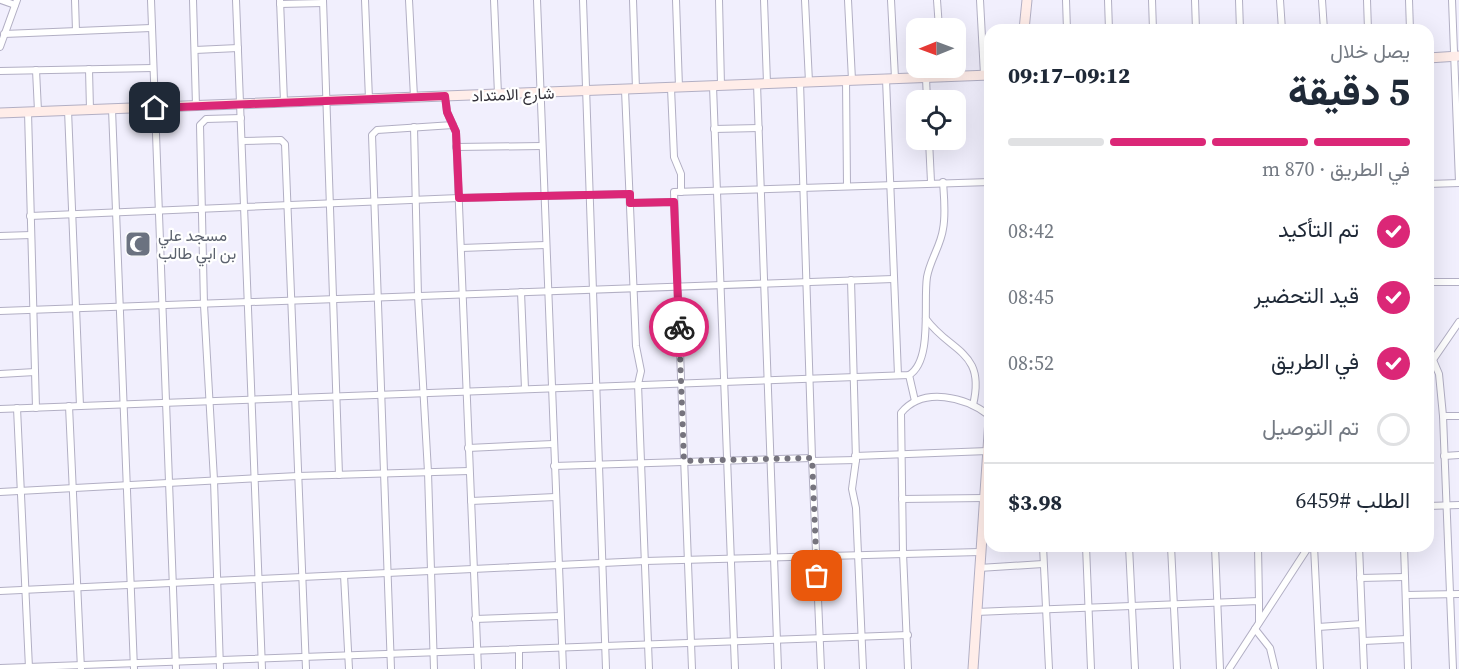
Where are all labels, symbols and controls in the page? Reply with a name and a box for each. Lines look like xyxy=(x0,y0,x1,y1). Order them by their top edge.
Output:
north arrow xyxy=(906,18,966,78)
map controls xyxy=(906,18,966,150)
text: يصل خلال xyxy=(1330,37,1410,65)
text: 09:12–09:17 xyxy=(1008,60,1130,90)
text: 5 دقيقة xyxy=(1288,65,1410,118)
pin xyxy=(129,82,180,133)
street label: شارع الامتداد xyxy=(471,82,555,107)
button: locate xyxy=(906,90,966,150)
icon: home xyxy=(138,91,171,124)
text: في الطريق · 870 m xyxy=(1262,155,1410,183)
text: تم التأكيد xyxy=(1278,214,1359,244)
icon: check xyxy=(1377,215,1410,248)
text: 08:42 xyxy=(1008,217,1054,245)
place label: مسجد علي بن ابي طالب xyxy=(158,224,236,267)
mosque icon: مسجد علي بن ابي طالب xyxy=(123,229,153,259)
text: قيد التحضير xyxy=(1254,280,1359,310)
icon: check xyxy=(1377,281,1410,314)
text: 08:45 xyxy=(1008,283,1054,311)
courier xyxy=(649,297,709,357)
icon: bike xyxy=(663,311,696,344)
text: في الطريق xyxy=(1271,346,1359,376)
icon: check xyxy=(1377,347,1410,380)
text: 08:52 xyxy=(1008,349,1054,377)
text: تم التوصيل xyxy=(1262,412,1359,442)
text: الطلب #6459 xyxy=(1296,485,1410,515)
text: $3.98 xyxy=(1008,487,1062,517)
pin xyxy=(791,550,842,601)
icon: bag xyxy=(800,559,833,592)

